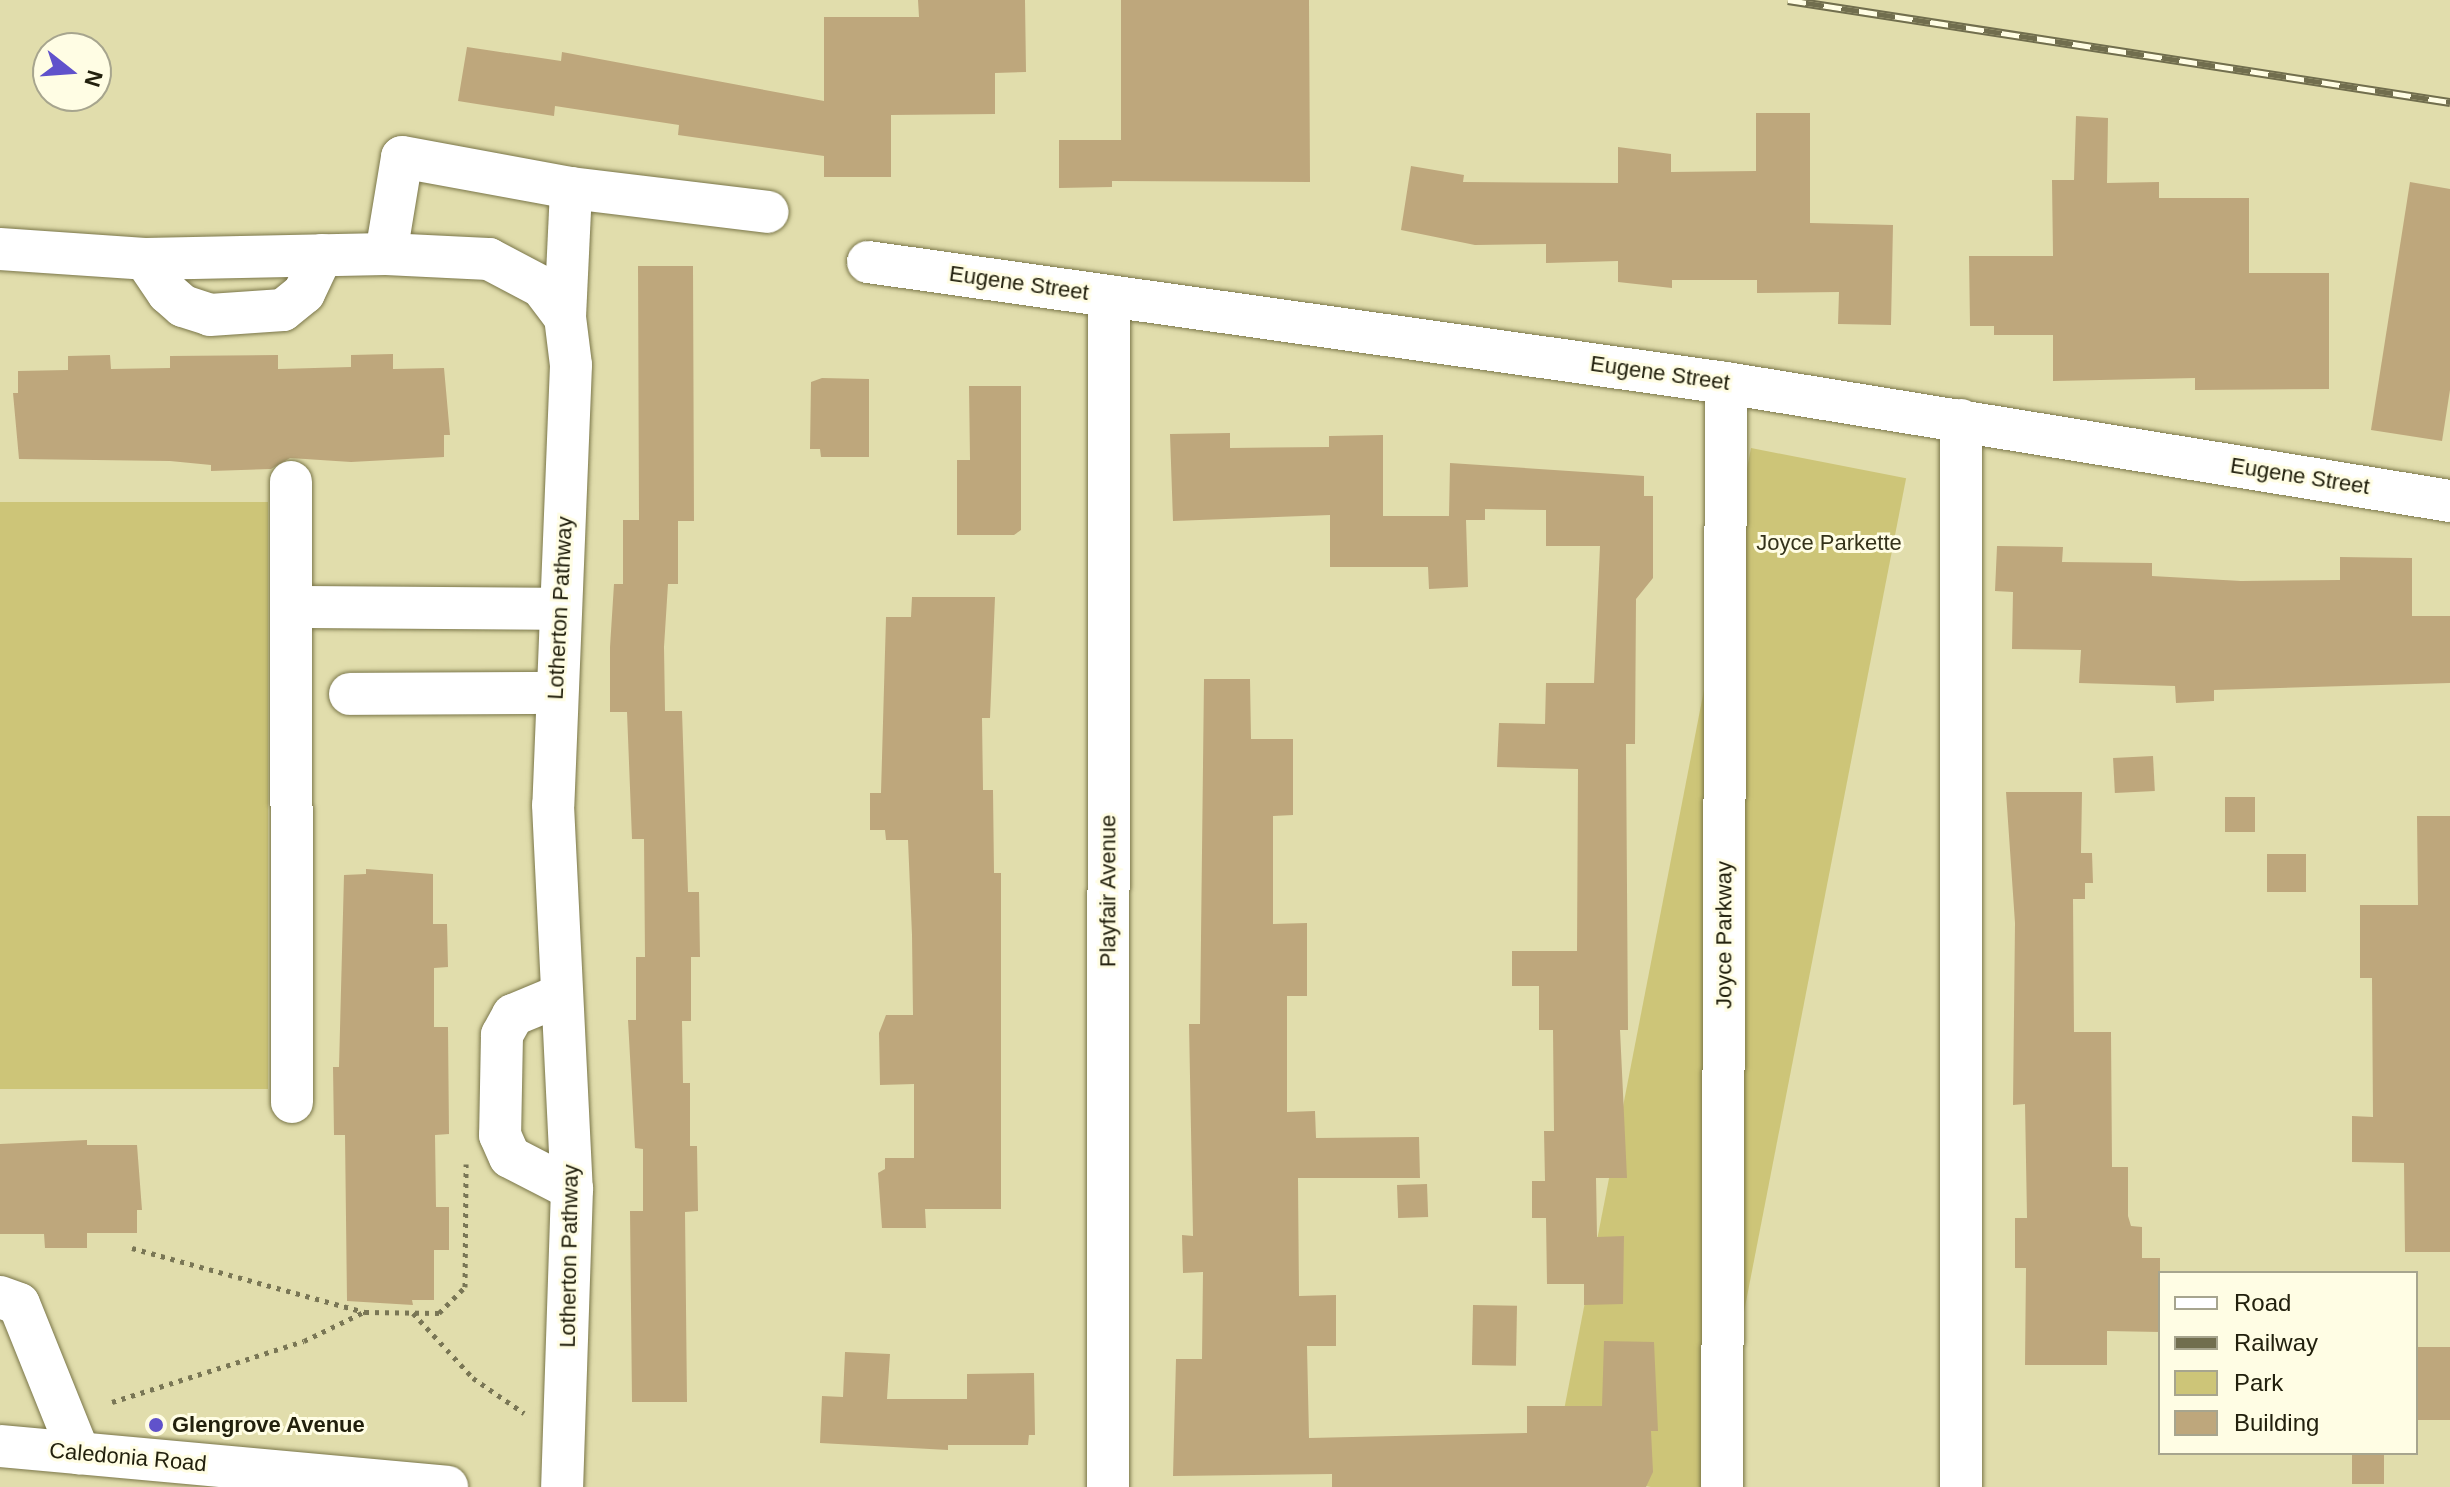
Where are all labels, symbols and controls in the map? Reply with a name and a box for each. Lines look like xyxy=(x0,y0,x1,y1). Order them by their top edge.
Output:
north arrow xyxy=(32,32,112,112)
text: N xyxy=(79,67,108,90)
street label: Eugene Street xyxy=(948,260,1090,306)
street label: Eugene Street xyxy=(1589,350,1731,396)
street label: Eugene Street xyxy=(2228,452,2372,500)
street label: Lotherton Pathway xyxy=(542,516,578,700)
park label: Joyce Parkette xyxy=(1756,530,1902,556)
street label: Playfair Avenue xyxy=(1095,814,1121,968)
street label: Joyce Parkway xyxy=(1711,861,1737,1009)
street label: Lotherton Pathway xyxy=(554,1164,584,1348)
legend xyxy=(2158,1271,2418,1455)
text: Road xyxy=(2234,1289,2291,1316)
text: Railway xyxy=(2234,1329,2318,1356)
text: Park xyxy=(2234,1369,2283,1396)
text: Building xyxy=(2234,1409,2319,1436)
place label: Glengrove Avenue xyxy=(172,1412,366,1438)
marker: Glengrove Avenue xyxy=(147,1416,165,1434)
street label: Caledonia Road xyxy=(48,1437,208,1477)

